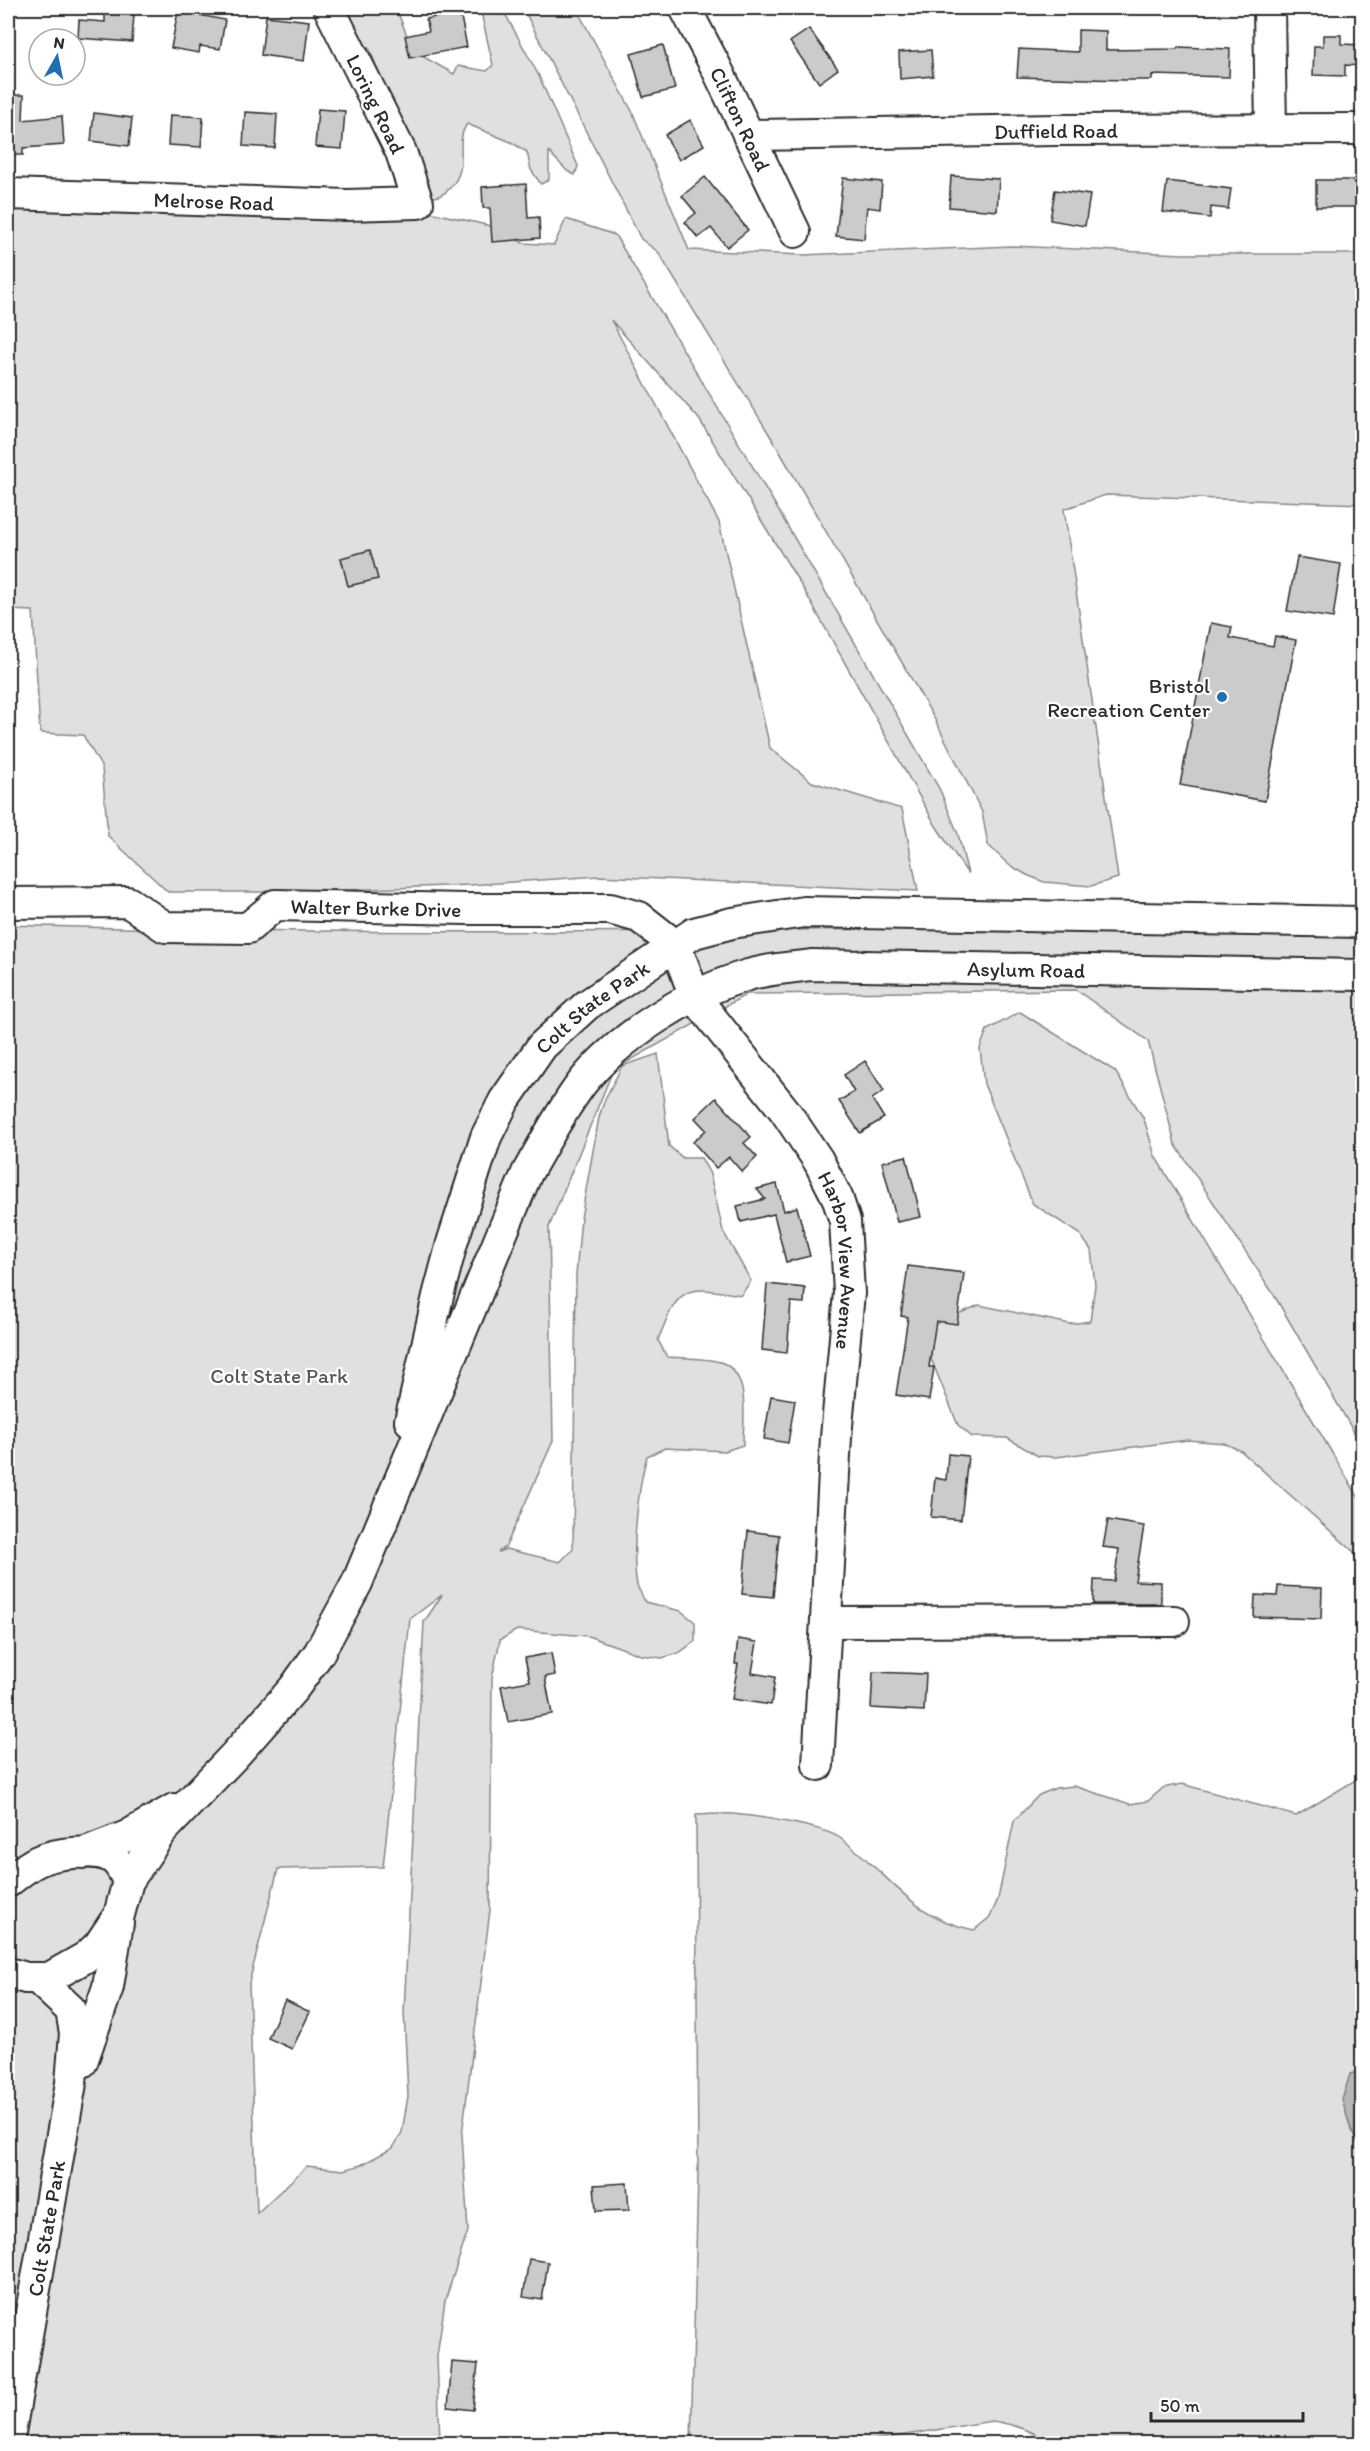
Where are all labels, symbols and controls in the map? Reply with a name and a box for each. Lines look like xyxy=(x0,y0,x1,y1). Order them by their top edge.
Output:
north arrow xyxy=(27,27,87,87)
text: N xyxy=(52,32,66,53)
street label: Loring Road xyxy=(341,50,411,158)
street label: Clifton Road xyxy=(705,63,777,175)
street label: Duffield Road xyxy=(994,117,1119,144)
street label: Melrose Road xyxy=(153,186,275,215)
place label: Bristol Recreation Center xyxy=(1047,673,1211,722)
marker: Bristol Recreation Center xyxy=(1215,690,1229,704)
street label: Walter Burke Drive xyxy=(290,893,462,921)
street label: Colt State Park xyxy=(530,955,654,1059)
street label: Asylum Road xyxy=(967,955,1085,982)
street label: Harbor View Avenue xyxy=(813,1167,862,1351)
park label: Colt State Park xyxy=(210,1363,348,1388)
street label: Colt State Park xyxy=(22,2158,70,2298)
scale bar xyxy=(1151,2385,1302,2423)
text: 50 m xyxy=(1160,2395,1200,2417)

